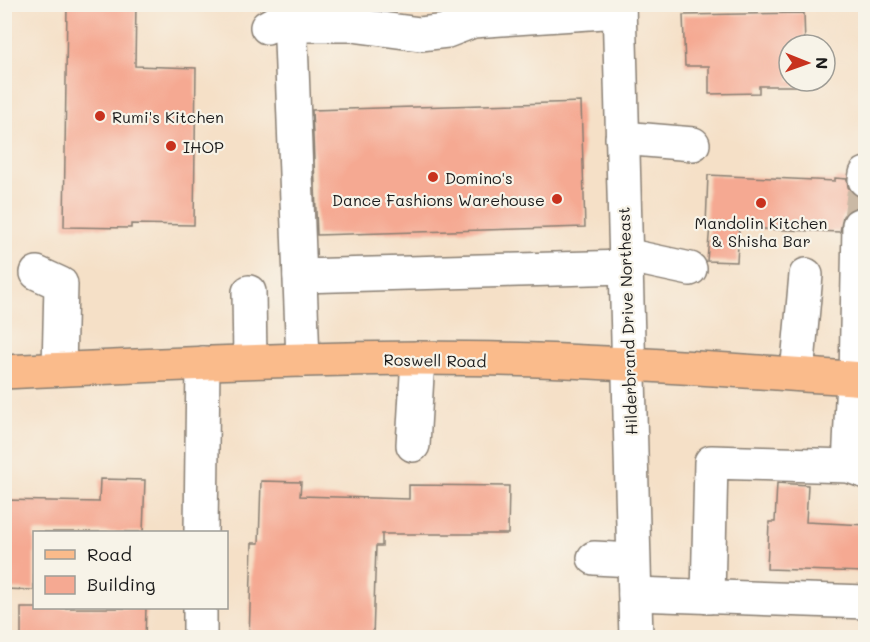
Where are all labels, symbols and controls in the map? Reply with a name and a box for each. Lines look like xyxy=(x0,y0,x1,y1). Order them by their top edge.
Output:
north arrow xyxy=(777,33,837,93)
text: N xyxy=(812,57,833,70)
place label: Rumi's Kitchen xyxy=(112,106,224,127)
marker: Rumi's Kitchen xyxy=(93,109,107,123)
place label: IHOP xyxy=(183,136,224,157)
marker: IHOP xyxy=(164,139,178,153)
place label: Domino's xyxy=(445,167,513,188)
marker: Domino's xyxy=(426,170,440,184)
place label: Dance Fashions Warehouse xyxy=(332,189,545,210)
marker: Dance Fashions Warehouse xyxy=(550,192,564,206)
marker: Mandolin Kitchen & Shisha Bar xyxy=(754,196,768,210)
street label: Hilderbrand Drive Northeast xyxy=(613,207,641,435)
place label: Mandolin Kitchen & Shisha Bar xyxy=(695,212,827,251)
street label: Roswell Road xyxy=(383,349,487,371)
legend xyxy=(33,531,228,609)
text: Road xyxy=(87,542,132,566)
text: Building xyxy=(87,572,155,596)

